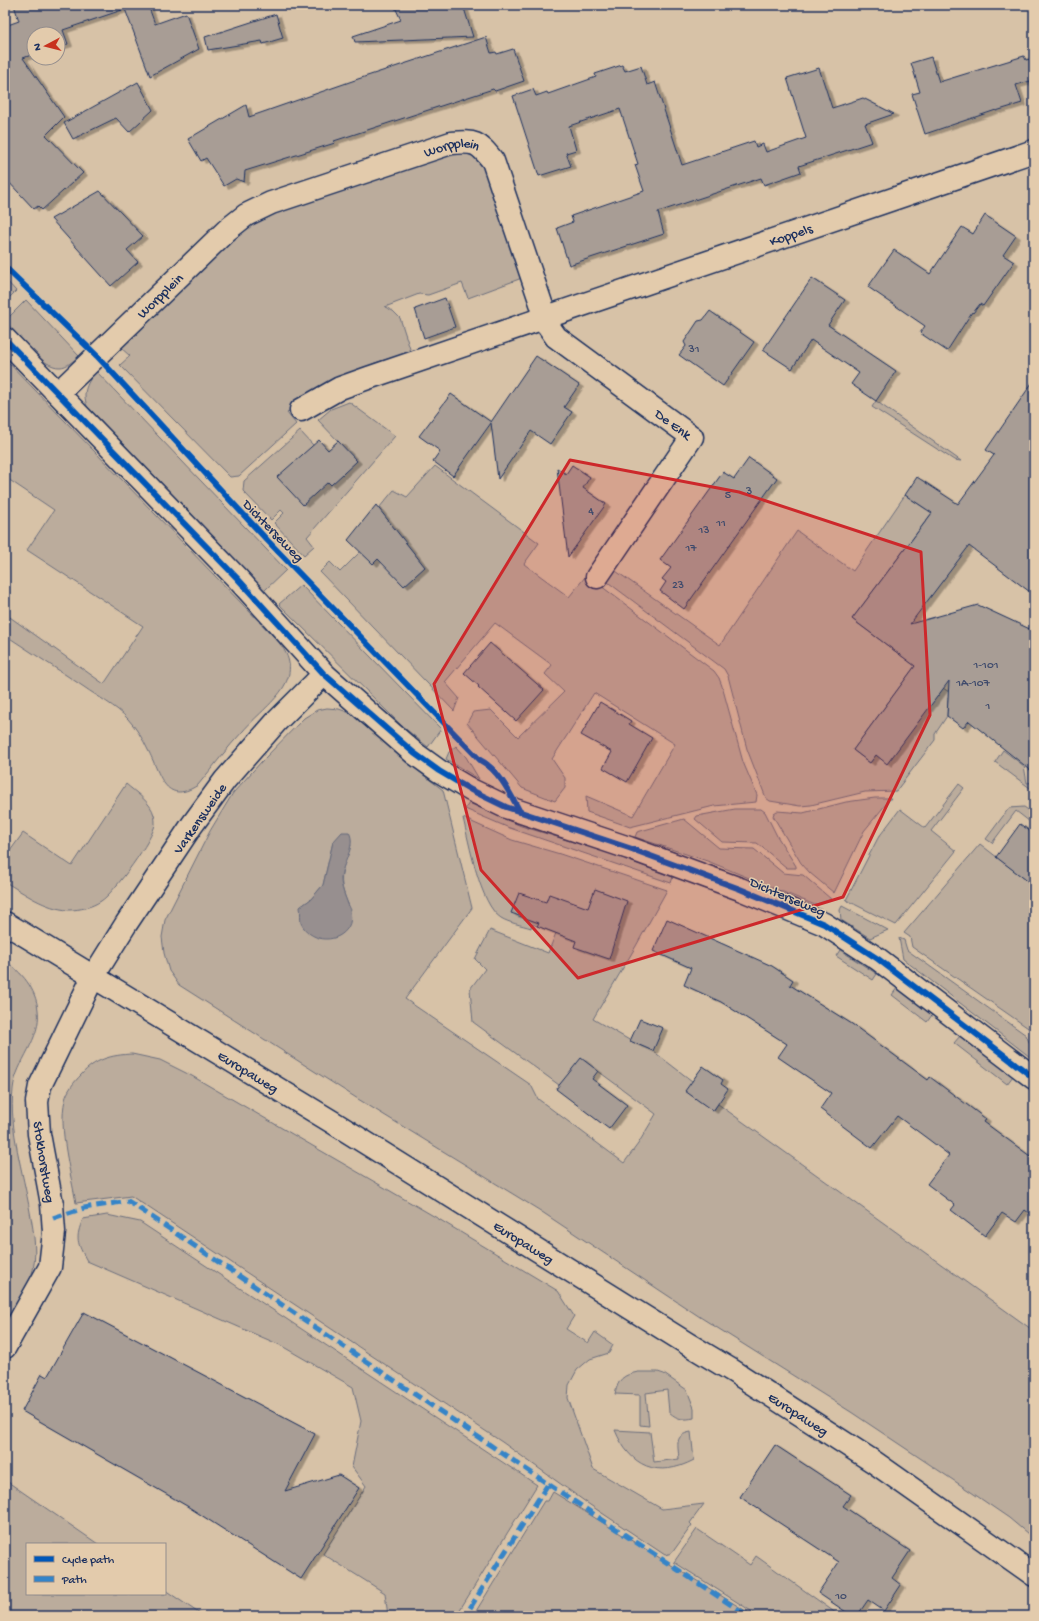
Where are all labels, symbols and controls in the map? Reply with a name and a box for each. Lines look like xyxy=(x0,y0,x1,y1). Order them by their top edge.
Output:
north arrow xyxy=(26,26,66,66)
text: N xyxy=(32,43,44,51)
street label: Worpplein xyxy=(422,136,483,162)
street label: Koppels xyxy=(768,221,816,252)
street label: Worpplein xyxy=(134,270,188,323)
house number: 31 xyxy=(687,343,700,357)
street label: De Enk xyxy=(650,406,695,446)
house number: 3 xyxy=(745,485,752,499)
house number: 5 xyxy=(725,489,731,503)
street label: Dichterseweg xyxy=(237,496,306,567)
house number: 4 xyxy=(588,505,594,519)
house number: 11 xyxy=(715,517,726,531)
house number: 13 xyxy=(697,524,710,538)
house number: 17 xyxy=(684,542,697,556)
house number: 23 xyxy=(672,579,684,593)
house number: 1-101 xyxy=(972,659,999,673)
house number: 1A-107 xyxy=(955,677,991,691)
house number: 1 xyxy=(985,700,991,714)
street label: Varkensweide xyxy=(170,780,232,859)
street label: Dichterseweg xyxy=(746,874,828,922)
street label: Europaweg xyxy=(214,1048,281,1098)
street label: Stokhorstweg xyxy=(28,1120,57,1204)
street label: Europaweg xyxy=(489,1218,556,1269)
street label: Europaweg xyxy=(764,1390,831,1441)
legend xyxy=(26,1543,166,1595)
text: Cycle path xyxy=(62,1554,115,1568)
text: Path xyxy=(61,1574,87,1588)
house number: 10 xyxy=(834,1590,847,1604)

